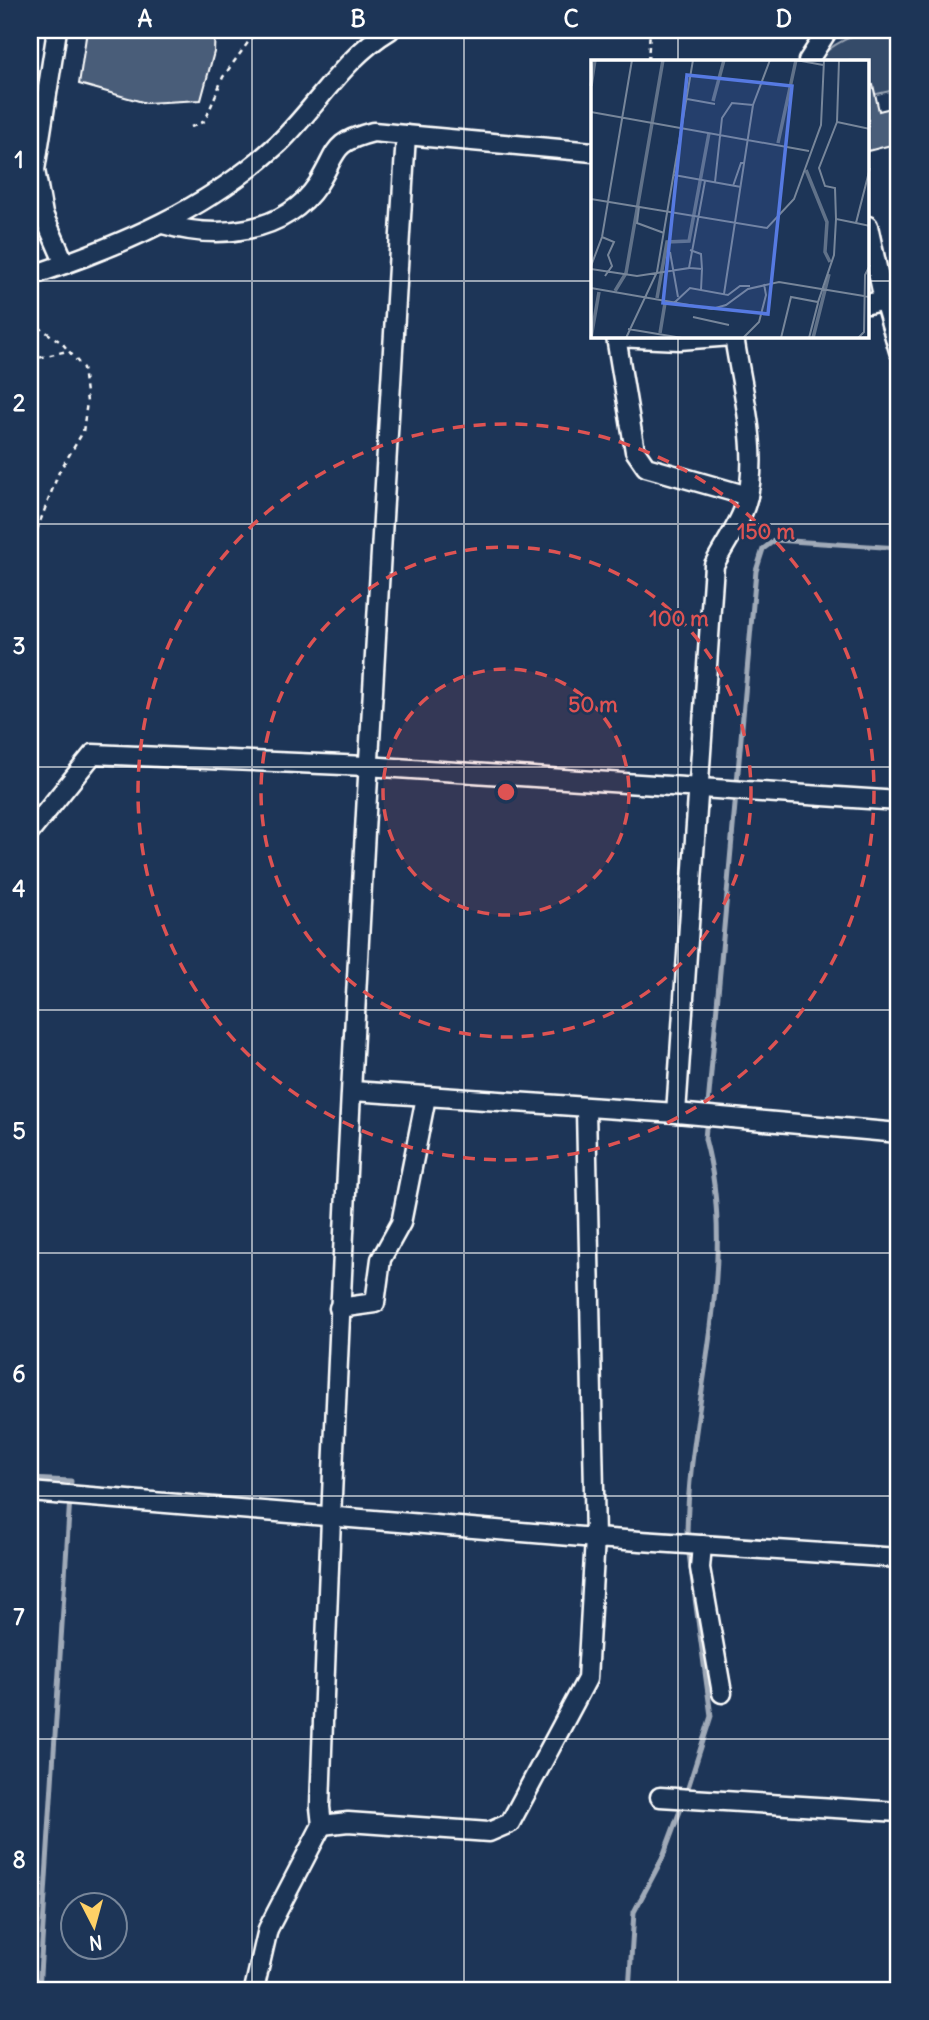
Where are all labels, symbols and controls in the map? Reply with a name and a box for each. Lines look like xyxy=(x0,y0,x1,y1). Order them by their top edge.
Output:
text: A xyxy=(138,4,153,33)
text: B xyxy=(350,4,366,33)
text: C xyxy=(563,4,579,33)
text: D xyxy=(776,4,792,33)
inset map xyxy=(591,60,870,338)
text: 1 xyxy=(14,145,24,174)
text: 2 xyxy=(13,388,26,417)
text: 150 m xyxy=(737,518,795,545)
text: 100 m xyxy=(649,605,709,632)
text: 3 xyxy=(12,631,26,660)
text: 50 m xyxy=(568,691,618,718)
centre of rings xyxy=(494,780,518,804)
text: 4 xyxy=(12,874,26,903)
text: 5 xyxy=(12,1116,26,1145)
text: 6 xyxy=(12,1359,26,1388)
text: 7 xyxy=(13,1602,25,1631)
text: 8 xyxy=(12,1845,26,1874)
north arrow xyxy=(60,1890,130,1960)
text: N xyxy=(88,1930,104,1956)

